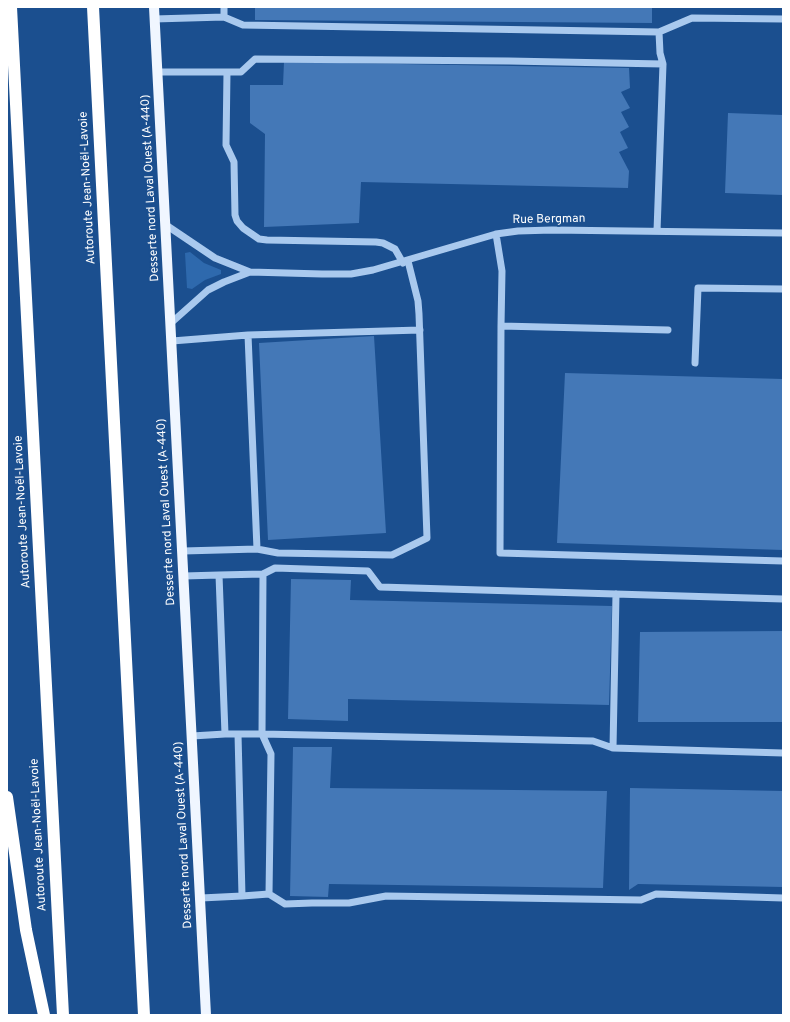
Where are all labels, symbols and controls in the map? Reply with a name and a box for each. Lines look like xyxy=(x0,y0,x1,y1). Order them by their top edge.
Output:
street label: Desserte nord Laval Ouest (A-440) xyxy=(139,94,163,282)
street label: Autoroute Jean-Noël-Lavoie xyxy=(77,111,99,265)
street label: Rue Bergman xyxy=(512,212,586,228)
street label: Desserte nord Laval Ouest (A-440) xyxy=(155,418,179,606)
street label: Autoroute Jean-Noël-Lavoie xyxy=(12,435,34,589)
street label: Desserte nord Laval Ouest (A-440) xyxy=(172,741,196,929)
street label: Autoroute Jean-Noël-Lavoie xyxy=(28,758,50,912)

